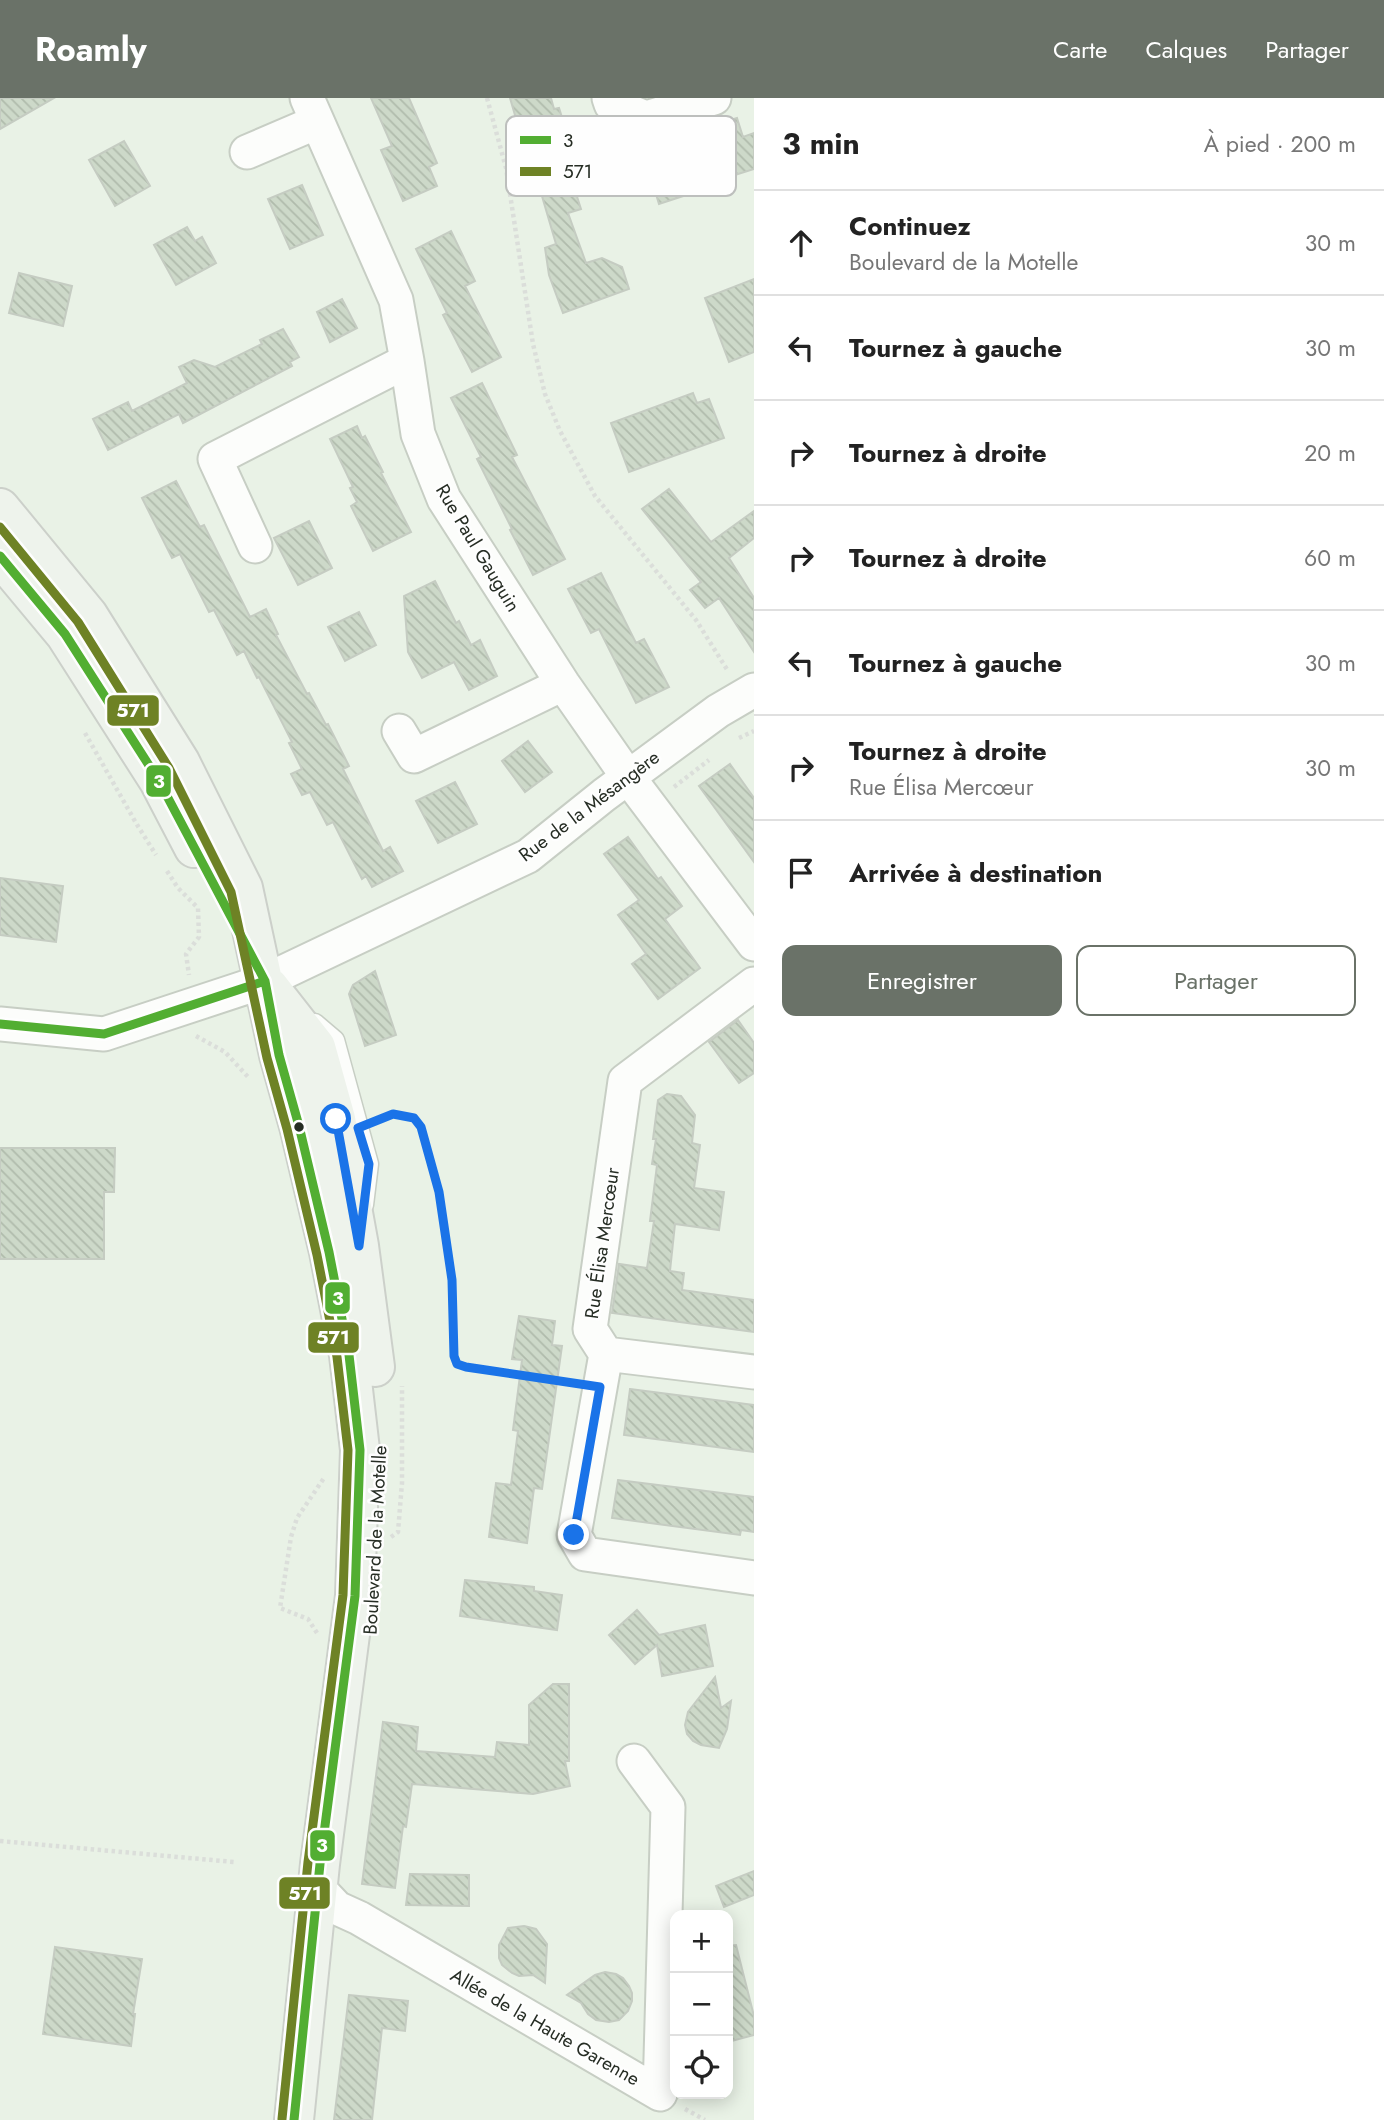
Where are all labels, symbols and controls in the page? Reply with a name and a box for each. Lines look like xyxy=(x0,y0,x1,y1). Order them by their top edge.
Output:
text: Roamly xyxy=(35,26,147,73)
text: Carte xyxy=(1053,32,1107,67)
text: Calques xyxy=(1145,32,1227,67)
text: Partager xyxy=(1265,32,1349,67)
legend xyxy=(506,116,736,196)
text: 3 min xyxy=(782,122,860,165)
text: 3 xyxy=(563,127,573,154)
text: À pied · 200 m xyxy=(1204,127,1356,161)
text: 571 xyxy=(563,158,592,185)
text: Continuez xyxy=(849,207,971,245)
icon: ahead xyxy=(782,224,820,262)
text: 30 m xyxy=(1305,226,1356,260)
text: Boulevard de la Motelle xyxy=(849,245,1078,279)
icon: left xyxy=(782,329,820,367)
text: Tournez à gauche xyxy=(849,329,1062,367)
text: 30 m xyxy=(1305,331,1356,365)
icon: right xyxy=(782,434,820,472)
text: Tournez à droite xyxy=(849,434,1047,472)
text: 20 m xyxy=(1304,436,1356,470)
street label: Rue Paul Gauguin xyxy=(429,479,527,617)
icon: right xyxy=(782,539,820,577)
text: Tournez à droite xyxy=(849,539,1047,577)
text: 60 m xyxy=(1304,541,1356,575)
icon: left xyxy=(782,644,820,682)
text: Tournez à gauche xyxy=(849,644,1062,682)
text: 30 m xyxy=(1305,646,1356,680)
line badge: 571 xyxy=(106,694,160,727)
text: 571 xyxy=(116,697,150,724)
text: Tournez à droite xyxy=(849,732,1047,770)
street label: Rue de la Mésangère xyxy=(513,744,665,868)
icon: right xyxy=(782,749,820,787)
text: 30 m xyxy=(1305,751,1356,785)
line badge: 3 xyxy=(145,764,172,798)
text: 3 xyxy=(153,768,165,795)
text: Rue Élisa Mercœur xyxy=(849,770,1034,804)
icon: arrive xyxy=(782,854,820,892)
text: Arrivée à destination xyxy=(849,854,1102,892)
button: Enregistrer xyxy=(782,945,1062,1016)
button: Partager xyxy=(1076,945,1356,1016)
route start xyxy=(320,1103,351,1134)
unlabelled marker xyxy=(292,1120,306,1134)
street label: Rue Élisa Mercœur xyxy=(578,1165,626,1320)
line badge: 3 xyxy=(324,1281,351,1315)
text: 3 xyxy=(332,1285,344,1312)
line badge: 571 xyxy=(307,1321,360,1354)
text: 571 xyxy=(316,1324,350,1351)
street label: Boulevard de la Motelle xyxy=(357,1444,393,1635)
route end xyxy=(558,1519,589,1550)
line badge: 3 xyxy=(309,1829,336,1862)
text: 3 xyxy=(316,1832,328,1859)
line badge: 571 xyxy=(278,1876,331,1910)
text: 571 xyxy=(288,1880,322,1907)
map controls xyxy=(670,1910,733,2099)
button: + xyxy=(670,1910,733,1973)
street label: Allée de la Haute Garenne xyxy=(445,1962,645,2092)
button: − xyxy=(670,1973,733,2036)
button: locate xyxy=(670,2036,733,2099)

